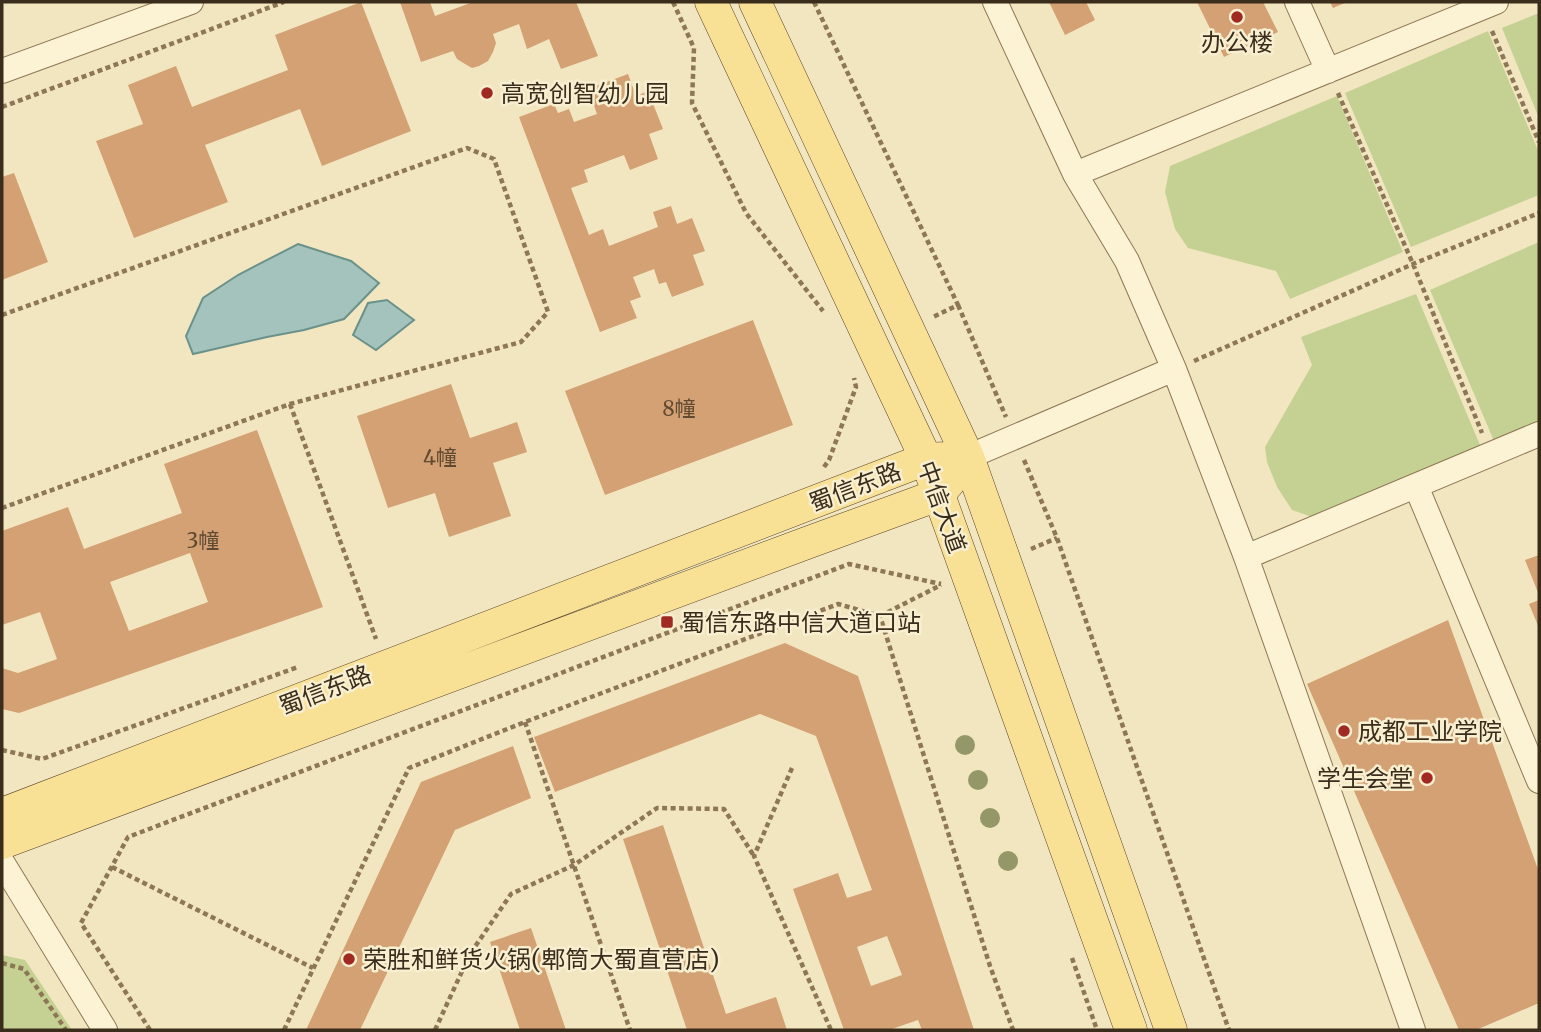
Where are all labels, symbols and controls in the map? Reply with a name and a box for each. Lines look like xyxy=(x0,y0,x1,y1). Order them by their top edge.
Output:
marker: 办公楼 xyxy=(1229,9,1245,25)
place label: 办公楼 xyxy=(1201,27,1273,58)
place label: 高宽创智幼儿园 xyxy=(501,78,669,109)
marker: 高宽创智幼儿园 xyxy=(479,85,495,101)
house number: 8幢 xyxy=(662,395,696,422)
house number: 4幢 xyxy=(423,444,457,471)
street label: 蜀信东路 xyxy=(805,455,905,519)
street label: 中信大道 xyxy=(911,457,973,557)
house number: 3幢 xyxy=(186,527,220,554)
place label: 蜀信东路中信大道口站 xyxy=(681,607,921,638)
marker: 蜀信东路中信大道口站 xyxy=(659,614,675,630)
street label: 蜀信东路 xyxy=(275,658,375,722)
place label: 成都工业学院 xyxy=(1358,716,1502,747)
marker: 成都工业学院 xyxy=(1336,723,1352,739)
place label: 学生会堂 xyxy=(1317,763,1413,794)
marker: 学生会堂 xyxy=(1419,770,1435,786)
place label: 荣胜和鲜货火锅(郫筒大蜀直营店) xyxy=(363,944,720,975)
marker: 荣胜和鲜货火锅(郫筒大蜀直营店) xyxy=(341,951,357,967)

